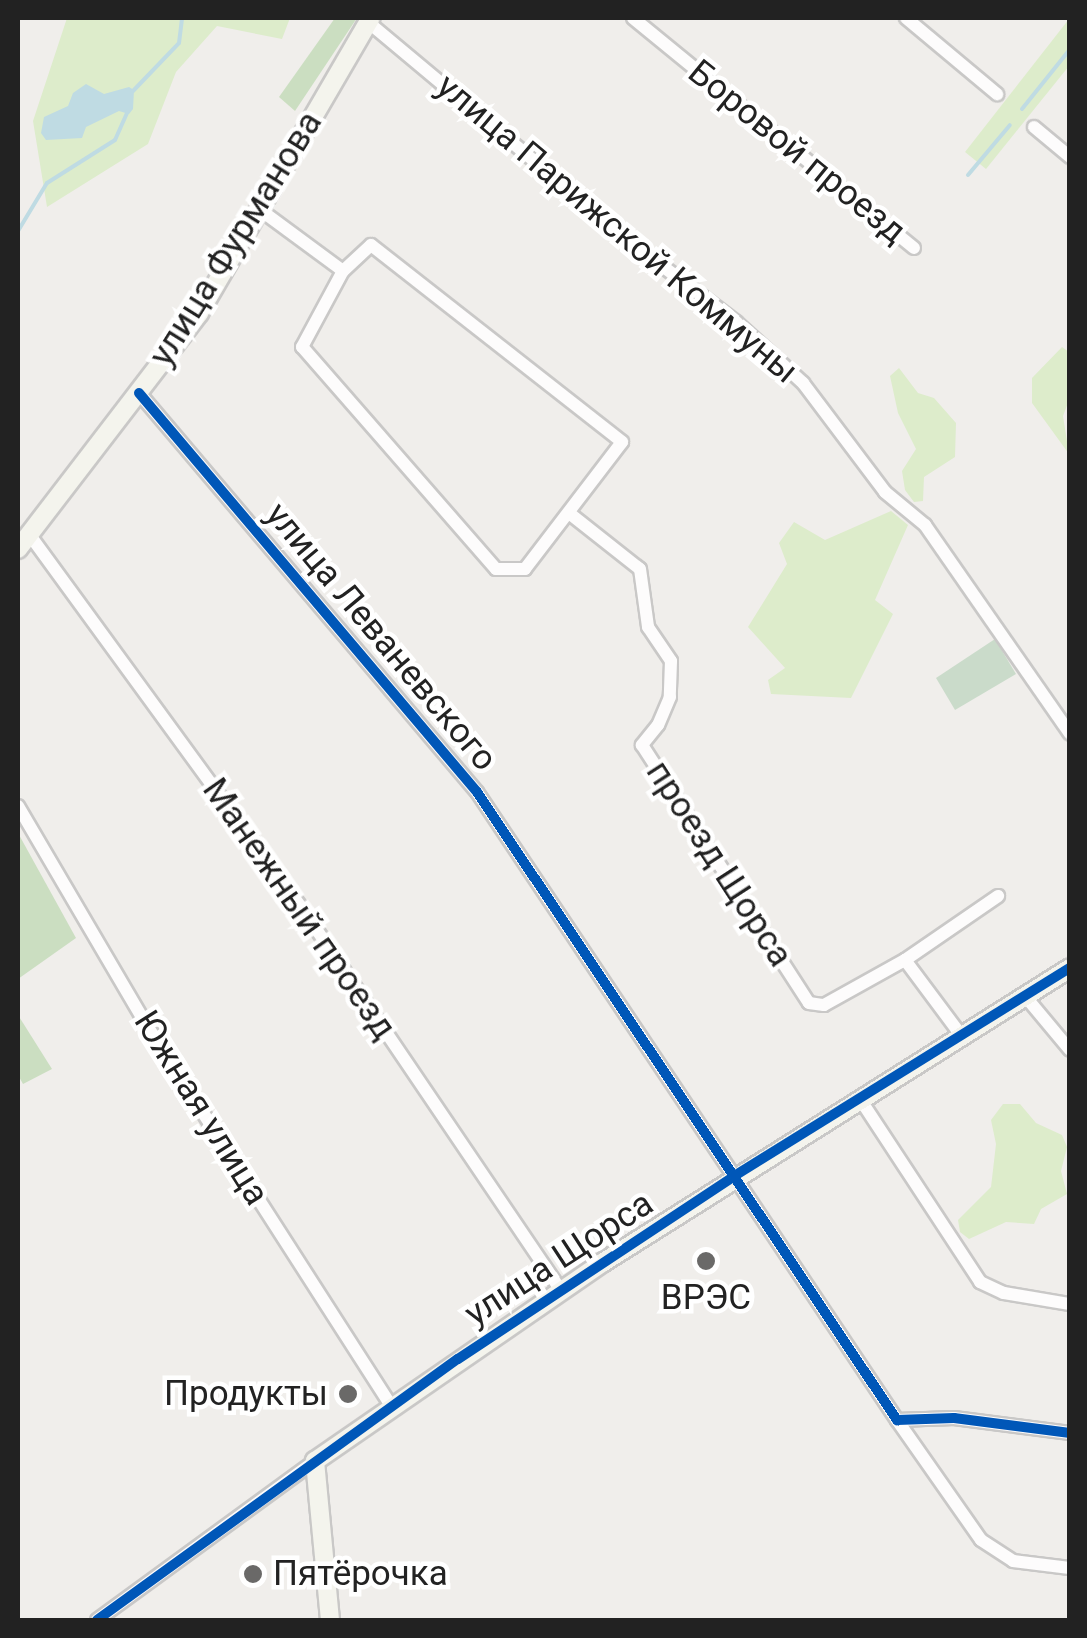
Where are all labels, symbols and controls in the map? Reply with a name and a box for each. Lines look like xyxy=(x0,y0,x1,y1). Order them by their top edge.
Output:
street label: Боровой проезд xyxy=(680,51,914,253)
street label: улица Парижской Коммуны xyxy=(428,66,806,392)
street label: улица Фурманова xyxy=(141,104,331,374)
street label: улица Леваневского xyxy=(257,494,505,780)
street label: проезд Щорса xyxy=(637,753,801,975)
street label: Манежный проезд xyxy=(193,771,405,1047)
street label: Южная улица xyxy=(125,1003,277,1213)
street label: улица Щорса xyxy=(457,1183,661,1335)
marker: ВРЭС xyxy=(695,1250,717,1272)
place label: ВРЭС xyxy=(661,1277,751,1319)
place label: Продукты xyxy=(164,1373,328,1415)
marker: Продукты xyxy=(337,1383,359,1405)
place label: Пятёрочка xyxy=(273,1553,448,1595)
marker: Пятёрочка xyxy=(242,1563,264,1585)

